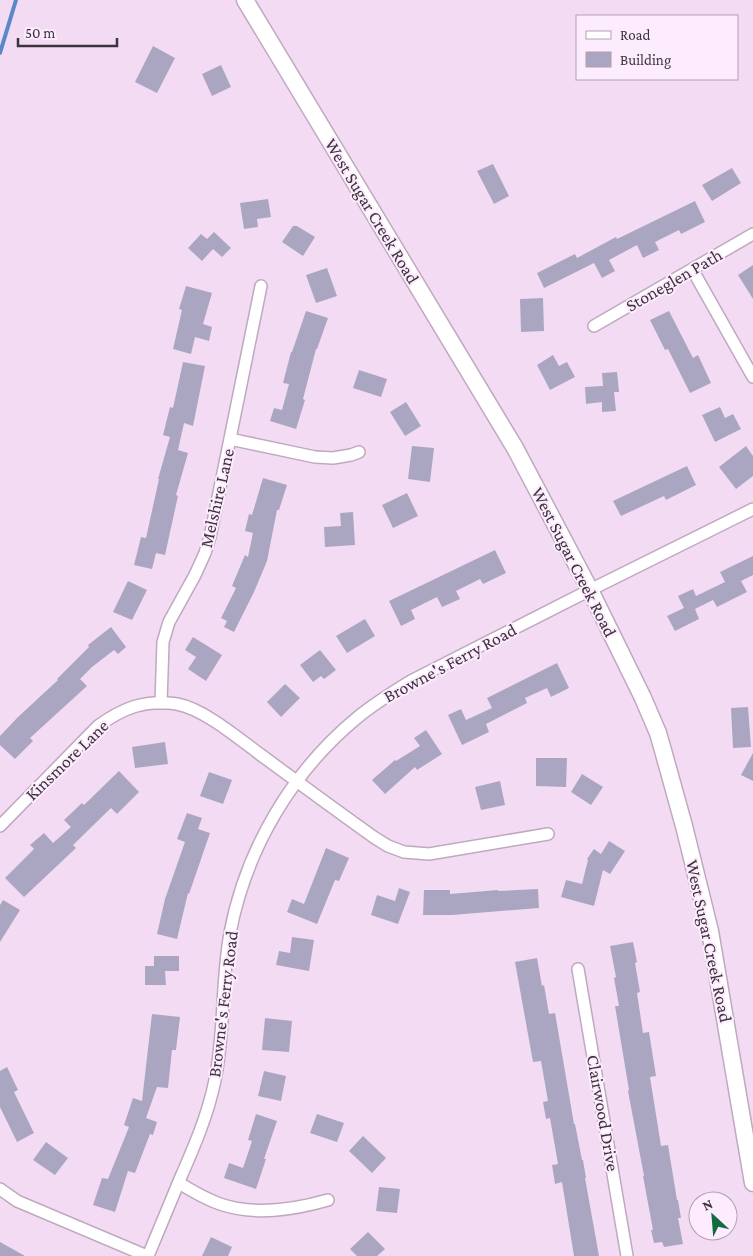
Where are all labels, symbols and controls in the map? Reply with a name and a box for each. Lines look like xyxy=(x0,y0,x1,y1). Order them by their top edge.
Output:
scale bar xyxy=(18,15,116,47)
legend xyxy=(576,15,738,80)
text: 50 m xyxy=(25,25,55,41)
text: Road xyxy=(620,27,651,43)
text: Building xyxy=(620,52,671,69)
street label: West Sugar Creek Road xyxy=(321,135,424,288)
street label: Stoneglen Path xyxy=(622,244,726,316)
street label: Melshire Lane xyxy=(196,446,238,550)
street label: West Sugar Creek Road xyxy=(527,484,621,641)
street label: Browne's Ferry Road xyxy=(380,619,520,706)
street label: Kinsmore Lane xyxy=(21,715,113,804)
street label: West Sugar Creek Road xyxy=(682,858,736,1025)
street label: Browne's Ferry Road xyxy=(204,929,242,1078)
street label: Clairwood Drive xyxy=(583,1053,623,1173)
north arrow xyxy=(688,1191,738,1241)
text: N xyxy=(700,1195,716,1214)

